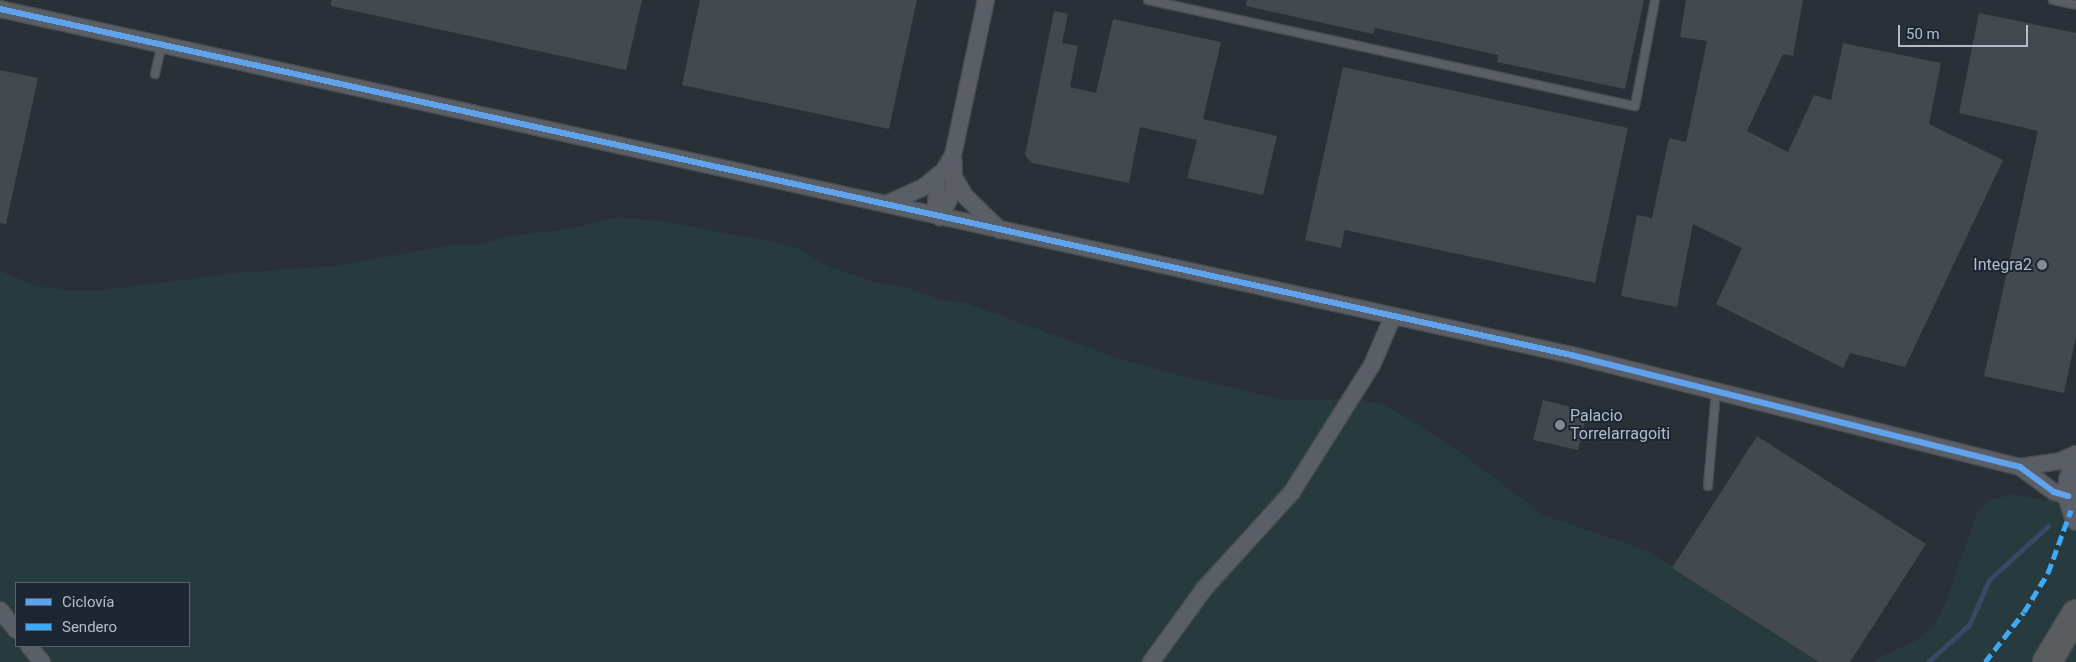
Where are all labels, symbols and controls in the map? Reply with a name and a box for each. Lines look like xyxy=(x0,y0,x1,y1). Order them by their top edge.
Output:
scale bar xyxy=(1901,15,2031,47)
text: 50 m xyxy=(1906,25,1940,43)
place label: Integra2 xyxy=(1973,255,2032,275)
marker: Integra2 xyxy=(2036,259,2048,271)
place label: Palacio Torrelarragoiti xyxy=(1570,406,1670,444)
marker: Palacio Torrelarragoiti xyxy=(1554,419,1566,431)
legend xyxy=(15,582,190,647)
text: Ciclovía xyxy=(62,593,115,611)
text: Sendero xyxy=(62,618,117,636)

